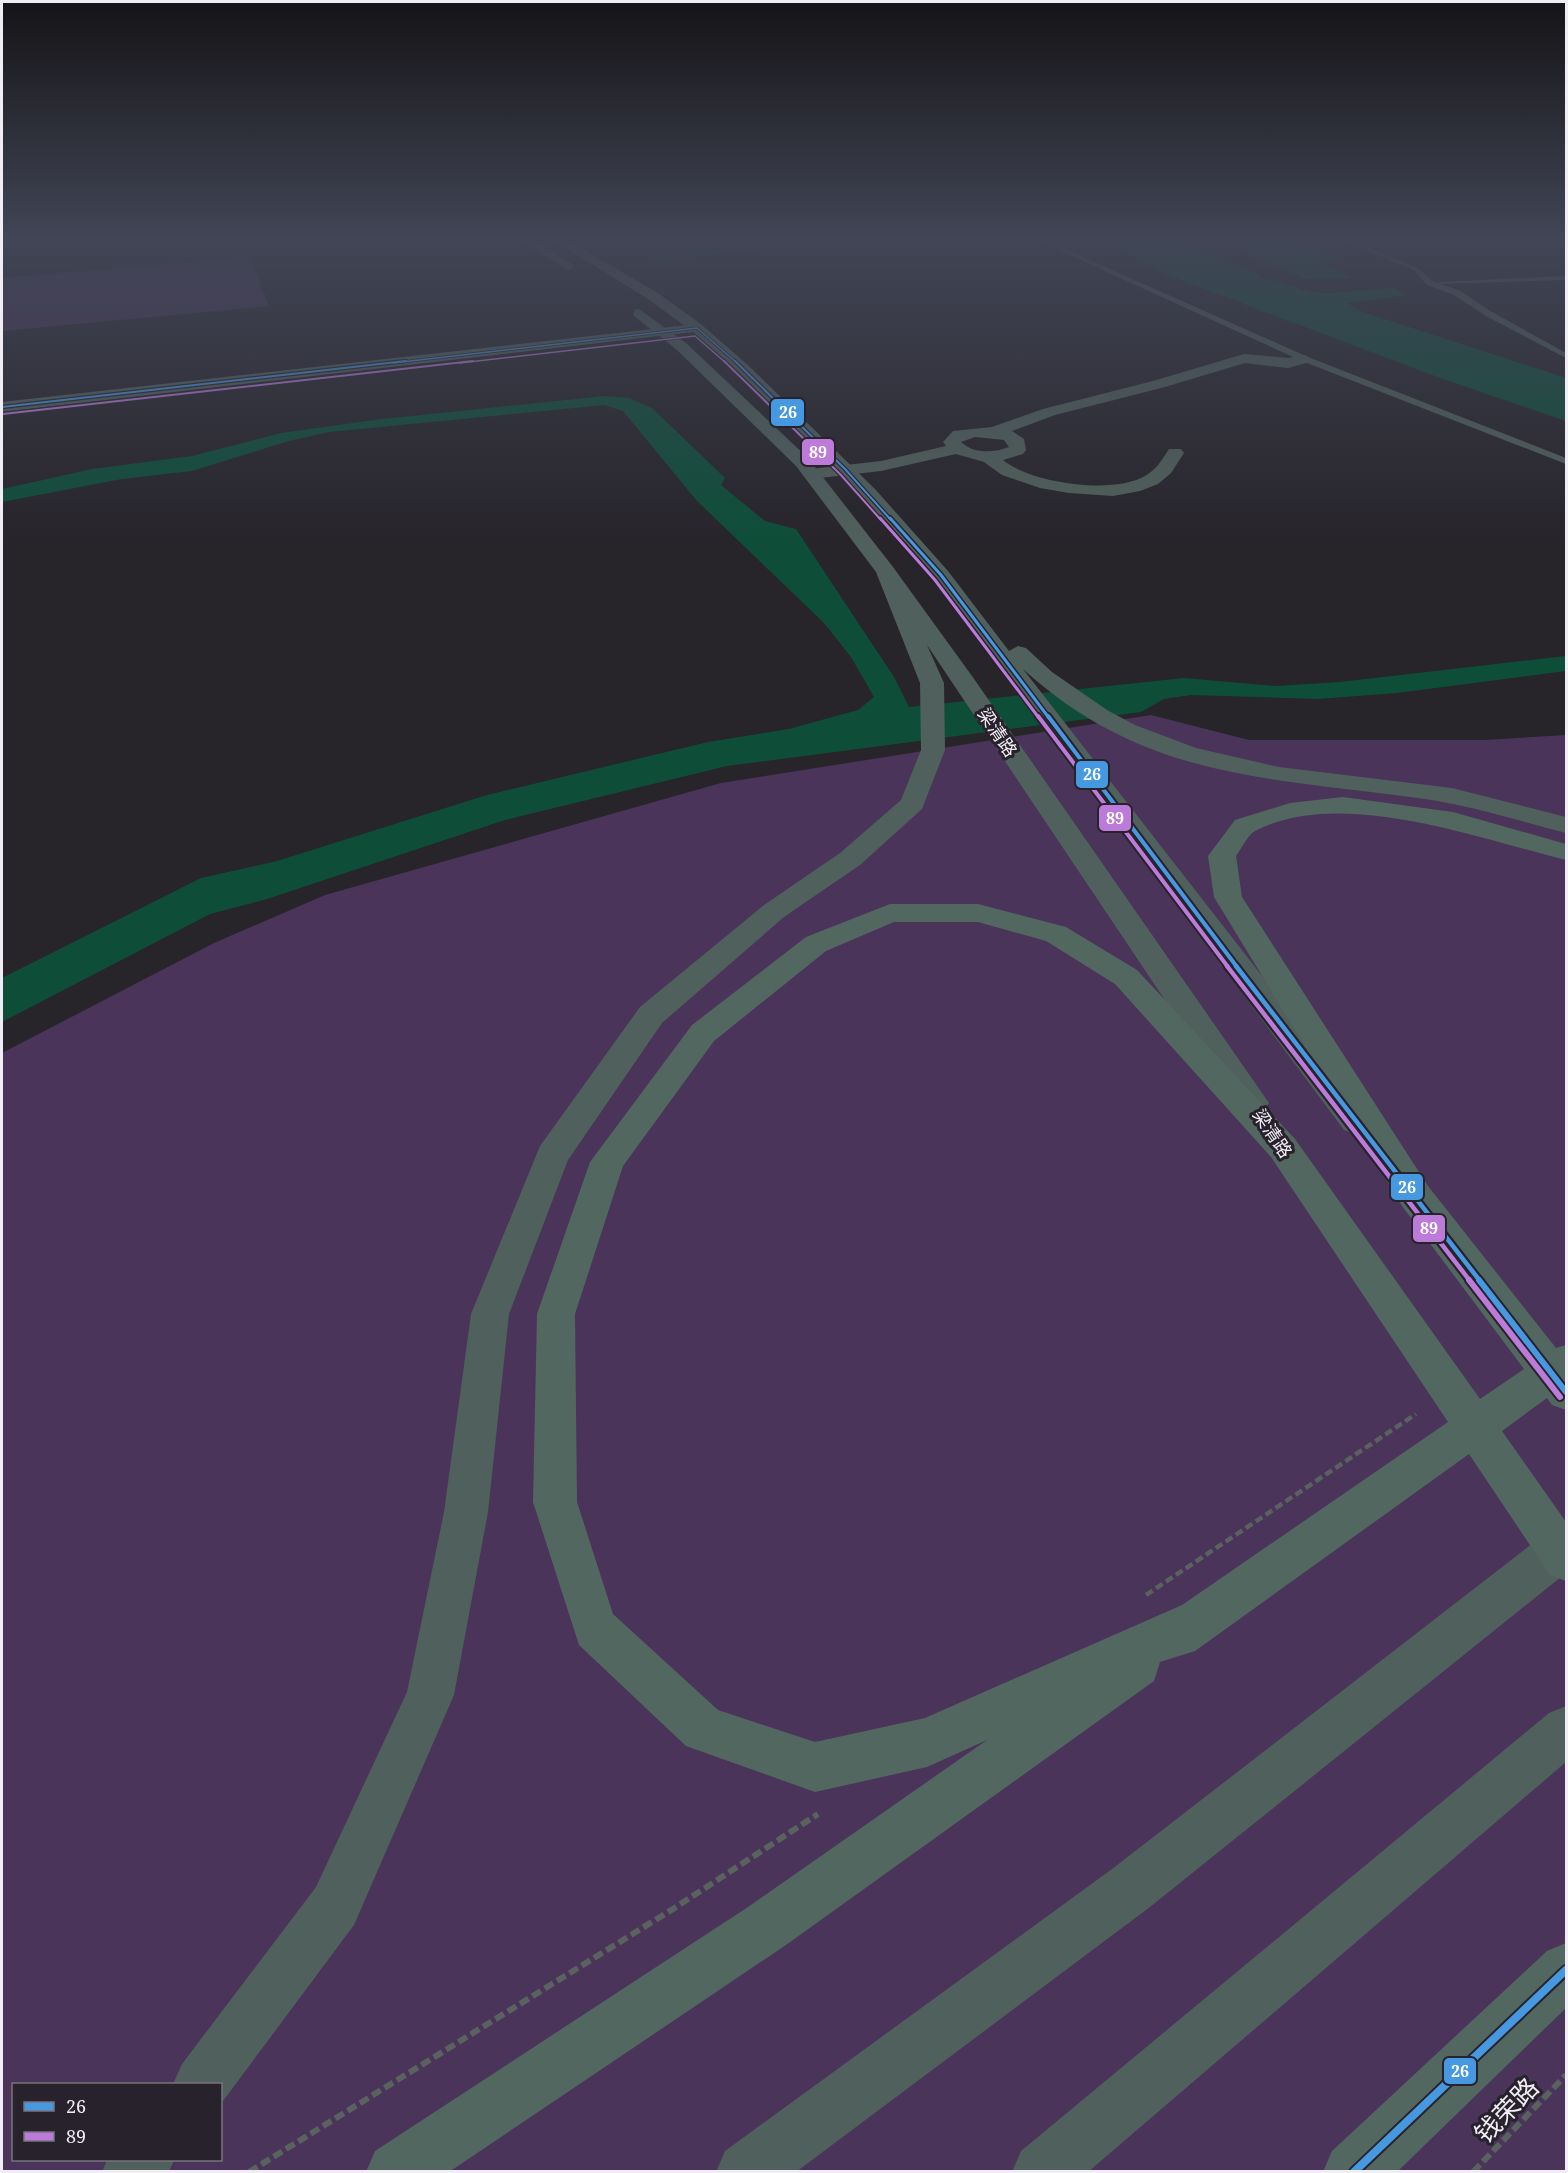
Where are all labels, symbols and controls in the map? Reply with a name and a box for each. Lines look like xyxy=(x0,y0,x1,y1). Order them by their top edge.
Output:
line badge: 26 xyxy=(770,398,805,427)
text: 26 xyxy=(779,401,797,423)
line badge: 89 xyxy=(801,438,835,466)
text: 89 xyxy=(809,441,827,463)
street label: 梁清路 xyxy=(973,703,1023,761)
line badge: 26 xyxy=(1075,760,1109,789)
text: 26 xyxy=(1083,763,1101,785)
line badge: 89 xyxy=(1098,804,1132,832)
text: 89 xyxy=(1106,807,1124,829)
street label: 梁清路 xyxy=(1248,1104,1298,1162)
line badge: 26 xyxy=(1390,1173,1424,1201)
text: 26 xyxy=(1398,1176,1416,1198)
line badge: 89 xyxy=(1412,1214,1446,1243)
text: 89 xyxy=(1420,1217,1438,1239)
line badge: 26 xyxy=(1443,2057,1477,2085)
text: 26 xyxy=(1451,2060,1469,2082)
street label: 钱荣路 xyxy=(1466,2069,1546,2151)
legend xyxy=(12,2083,222,2161)
text: 26 xyxy=(66,2094,86,2118)
text: 89 xyxy=(66,2124,86,2148)

